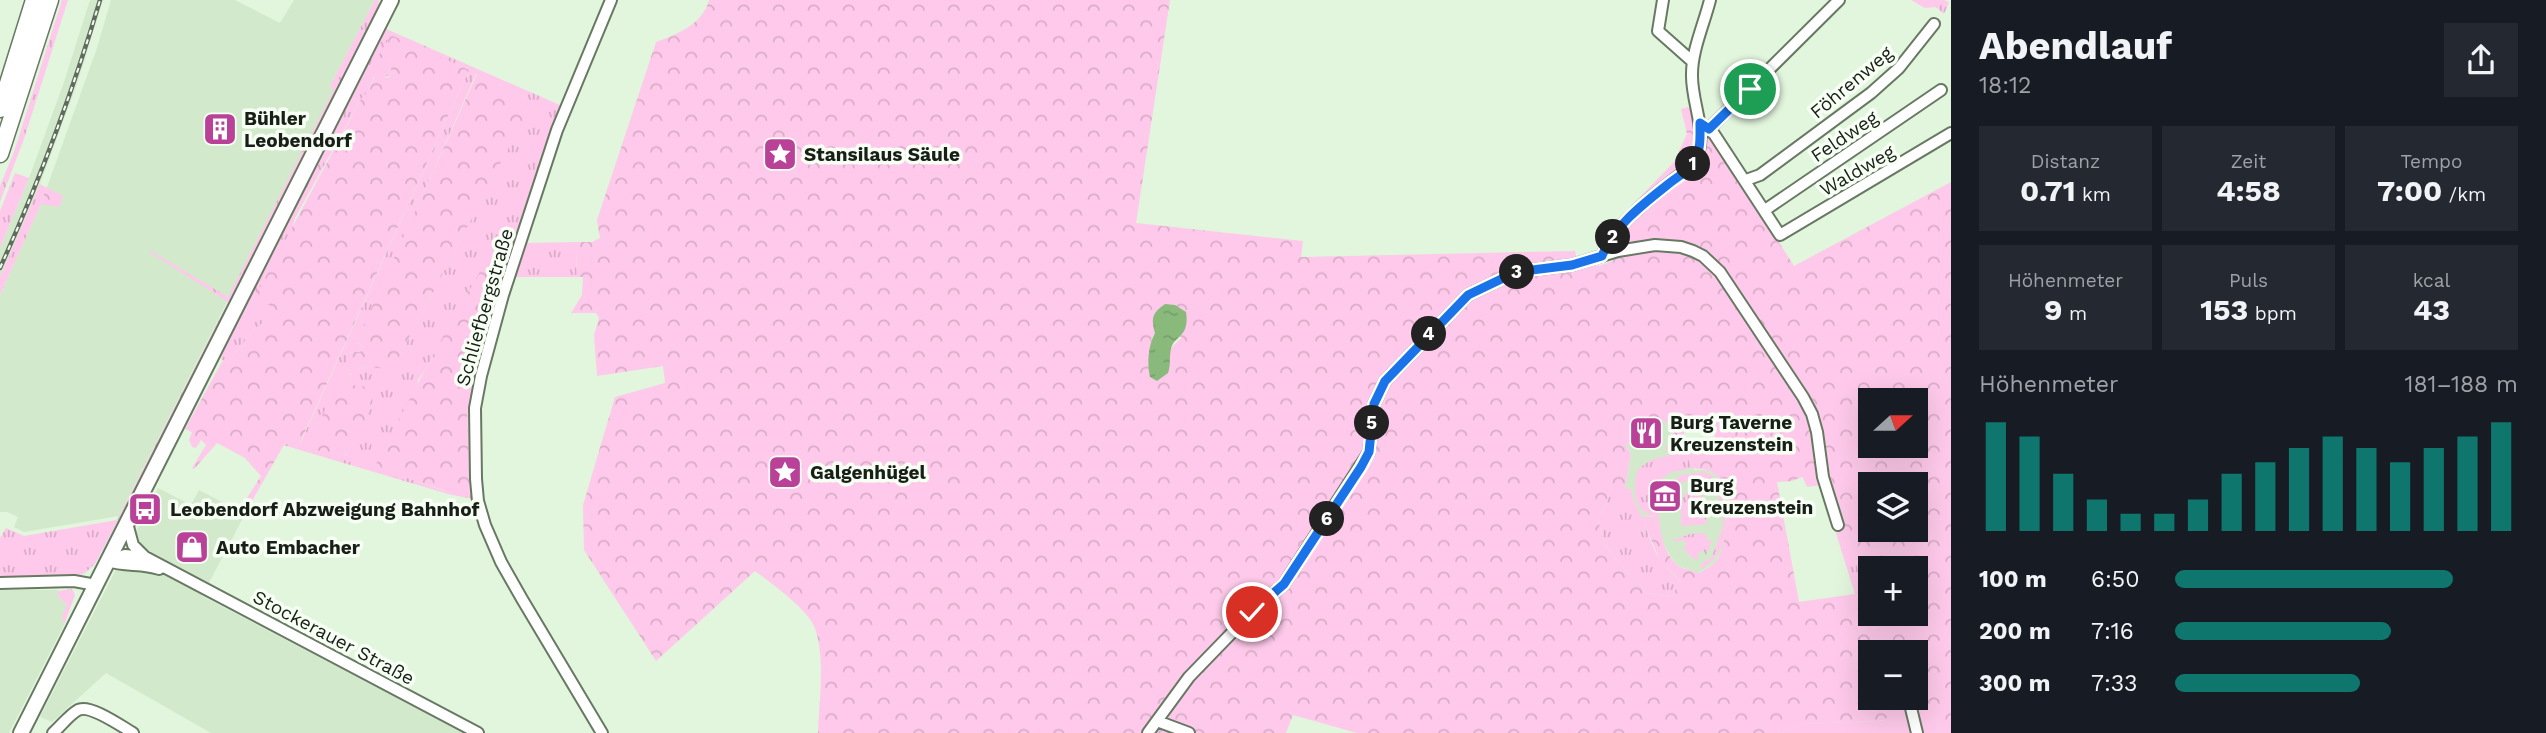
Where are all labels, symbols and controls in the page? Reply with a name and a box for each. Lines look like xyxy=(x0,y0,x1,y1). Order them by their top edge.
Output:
button: share xyxy=(2444,23,2518,97)
text: Abendlauf xyxy=(1979,24,2172,68)
street label: Föhrenweg xyxy=(1805,41,1898,123)
pin xyxy=(1720,59,1780,119)
icon: arrive xyxy=(1731,70,1769,108)
text: 18:12 xyxy=(1979,72,2031,99)
street label: Feldweg xyxy=(1806,105,1883,167)
place label: Bühler Leobendorf xyxy=(244,107,352,152)
building icon: Bühler Leobendorf xyxy=(201,110,239,148)
place icon: Stansilaus Säule xyxy=(761,135,799,173)
street label: Waldweg xyxy=(1816,139,1900,201)
place label: Stansilaus Säule xyxy=(804,143,960,166)
pin: 1 xyxy=(1676,146,1710,182)
text: Distanz xyxy=(2031,150,2100,173)
text: Zeit xyxy=(2231,150,2266,173)
text: Tempo xyxy=(2401,150,2462,173)
text: 1 xyxy=(1688,152,1697,175)
text: 0.71 xyxy=(2020,173,2076,208)
text: 4:58 xyxy=(2216,173,2281,208)
text: 7:00 xyxy=(2377,173,2442,208)
text: km xyxy=(2076,183,2111,206)
text: /km xyxy=(2442,183,2486,206)
pin: 2 xyxy=(1596,219,1630,254)
text: 2 xyxy=(1607,225,1618,248)
street label: Schliefbergstraße xyxy=(451,226,518,389)
pin: 3 xyxy=(1500,254,1534,290)
text: 3 xyxy=(1511,260,1522,283)
text: Höhenmeter xyxy=(2008,269,2123,292)
text: Puls xyxy=(2229,269,2268,292)
text: kcal xyxy=(2413,269,2450,292)
text: 9 xyxy=(2044,292,2062,327)
text: 153 xyxy=(2200,292,2248,327)
text: 43 xyxy=(2413,292,2450,327)
text: m xyxy=(2062,302,2087,325)
text: bpm xyxy=(2248,302,2297,325)
pin: 4 xyxy=(1412,316,1446,352)
text: 4 xyxy=(1422,322,1435,345)
text: Höhenmeter xyxy=(1979,371,2118,398)
text: 181–188 m xyxy=(2404,371,2518,398)
north arrow xyxy=(1858,388,1928,458)
map controls xyxy=(1858,388,1928,710)
pin: 5 xyxy=(1354,406,1390,440)
text: 5 xyxy=(1366,411,1377,434)
place label: Burg Taverne Kreuzenstein xyxy=(1670,411,1793,456)
restaurant icon: Burg Taverne Kreuzenstein xyxy=(1627,414,1665,452)
place icon: Galgenhügel xyxy=(766,453,804,491)
place label: Galgenhügel xyxy=(810,461,927,484)
button: layers xyxy=(1858,472,1928,542)
place label: Burg Kreuzenstein xyxy=(1690,474,1813,519)
museum icon: Burg Kreuzenstein xyxy=(1646,477,1684,515)
bus stop icon: Leobendorf Abzweigung Bahnhof xyxy=(126,490,164,528)
place label: Leobendorf Abzweigung Bahnhof xyxy=(170,498,479,521)
pin: 6 xyxy=(1310,502,1344,536)
text: 6 xyxy=(1321,507,1332,530)
shop icon: Auto Embacher xyxy=(173,528,211,566)
place label: Auto Embacher xyxy=(216,536,361,559)
button: + xyxy=(1858,556,1928,626)
text: 100 m xyxy=(1979,566,2047,593)
text: 6:50 xyxy=(2091,566,2139,593)
pin xyxy=(1222,582,1282,642)
street label: Stockerauer Straße xyxy=(249,585,418,690)
icon: check xyxy=(1233,593,1271,631)
text: 200 m xyxy=(1979,618,2051,645)
text: 7:16 xyxy=(2091,618,2134,645)
button: − xyxy=(1858,640,1928,710)
text: 300 m xyxy=(1979,670,2050,697)
text: 7:33 xyxy=(2091,670,2138,697)

